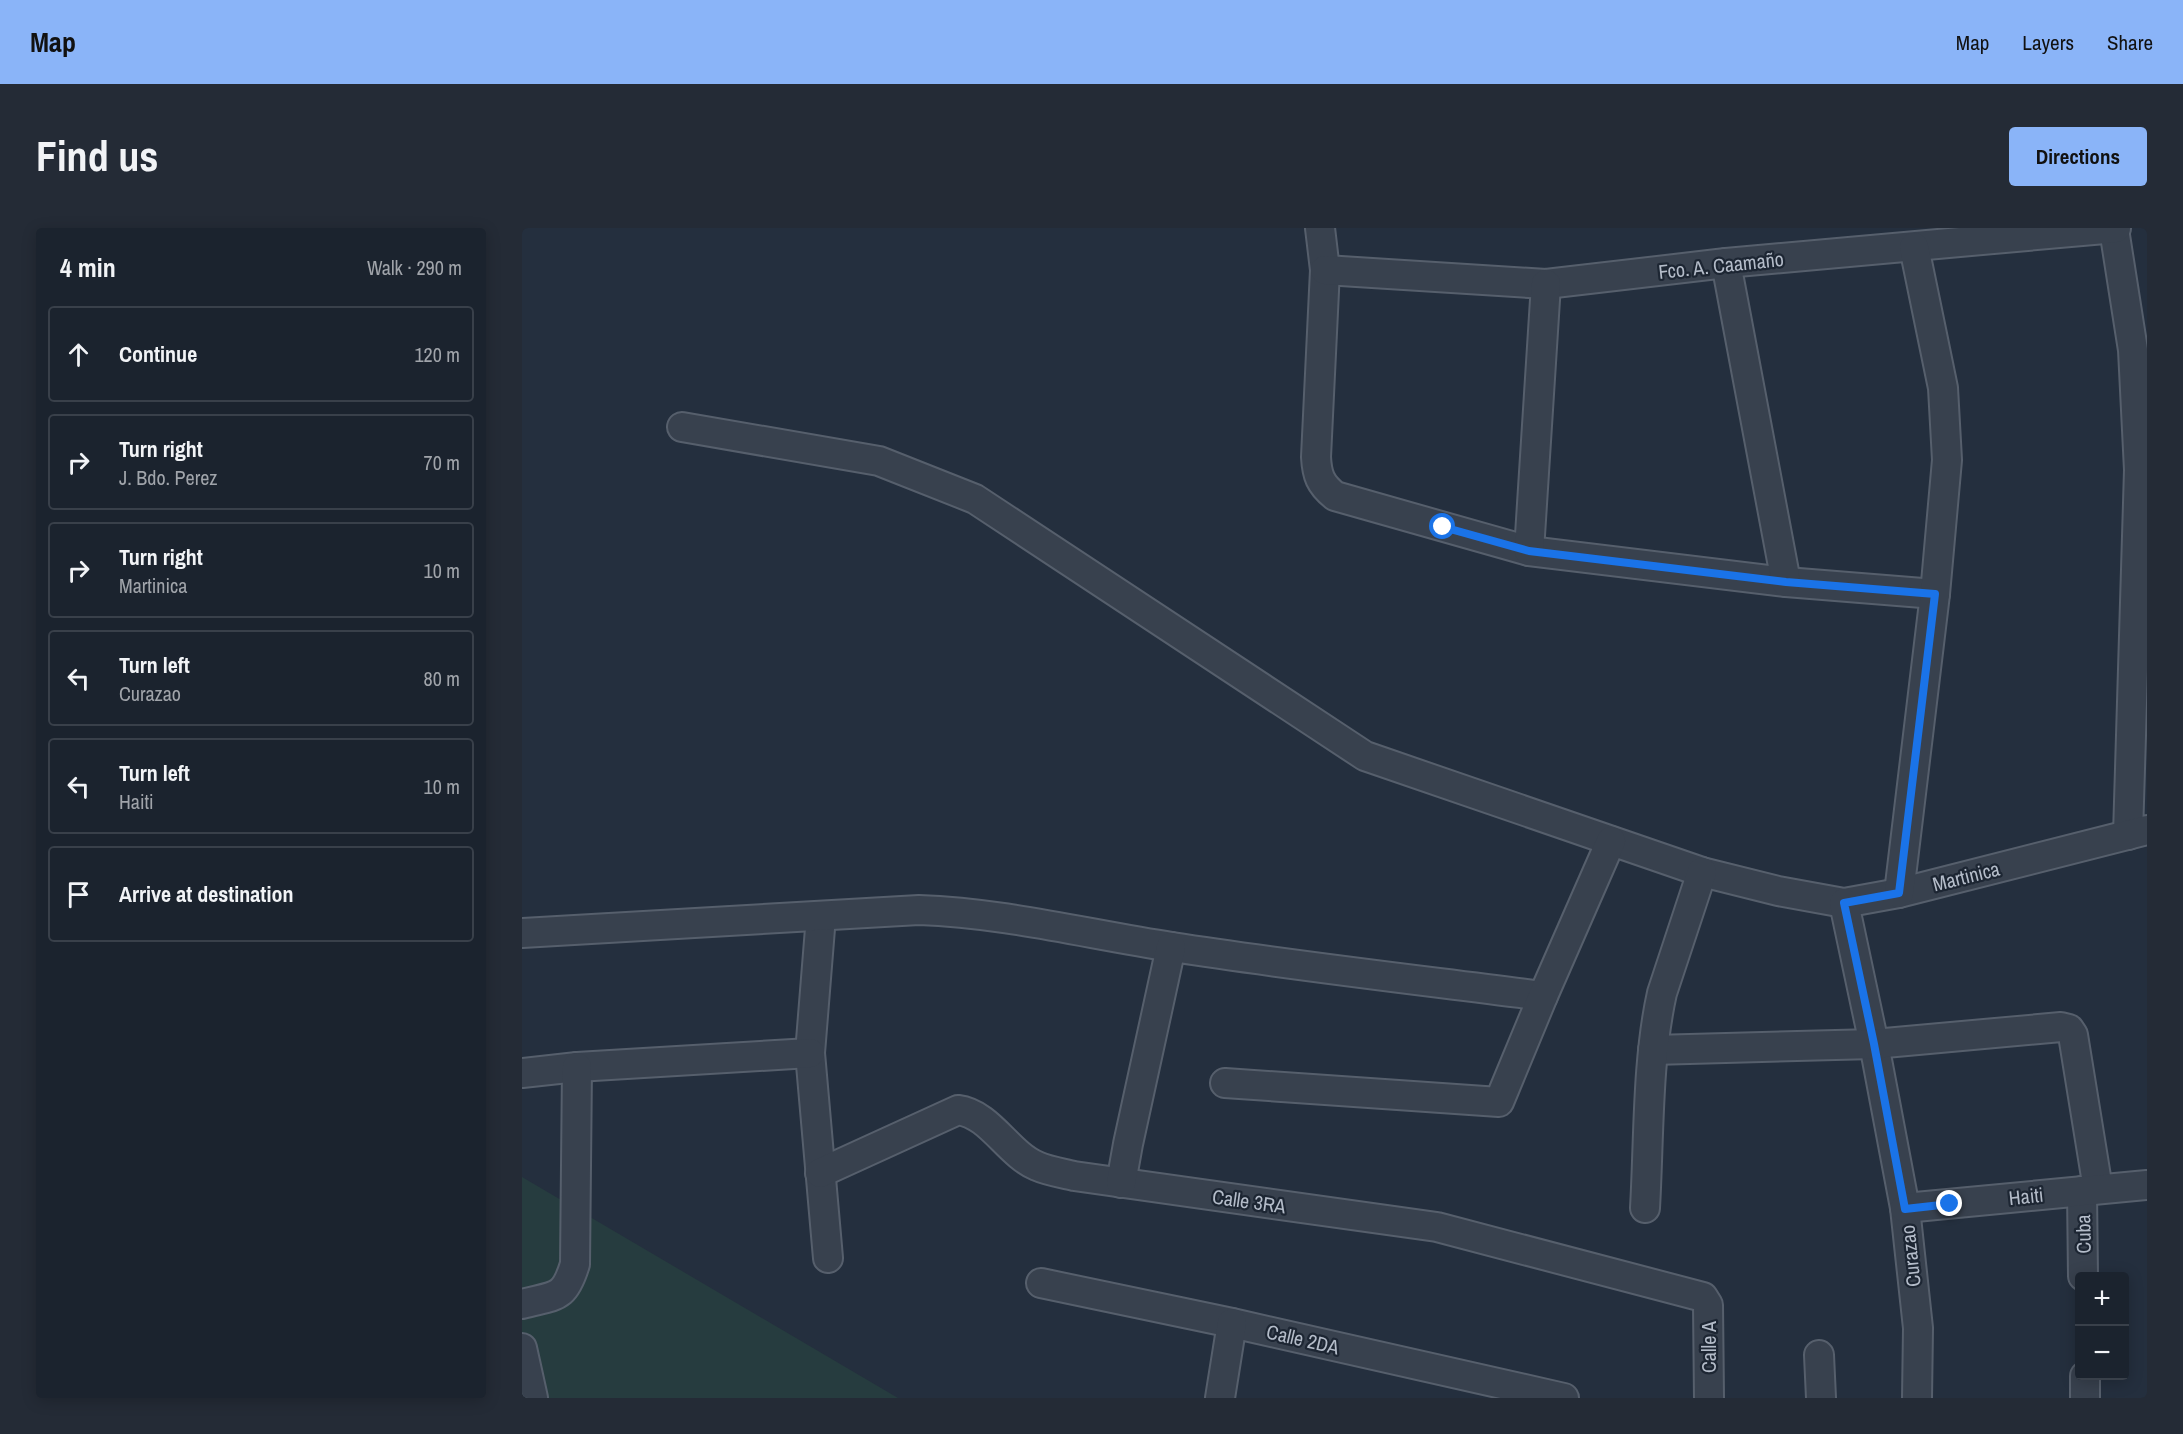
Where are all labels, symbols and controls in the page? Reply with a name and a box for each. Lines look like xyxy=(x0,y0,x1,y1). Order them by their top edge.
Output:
text: Map xyxy=(30,23,76,61)
text: Map xyxy=(1956,28,1989,57)
text: Layers xyxy=(2022,28,2074,57)
text: Share xyxy=(2107,28,2153,57)
button: Directions xyxy=(2009,127,2147,186)
text: Find us xyxy=(36,128,158,184)
street label: Fco. A. Caamaño xyxy=(1657,245,1785,285)
text: 4 min xyxy=(60,250,116,285)
text: Walk · 290 m xyxy=(367,254,462,281)
icon: ahead xyxy=(62,338,95,371)
text: Continue xyxy=(119,339,197,369)
text: 120 m xyxy=(414,341,460,368)
text: Turn right xyxy=(119,434,203,464)
icon: right xyxy=(62,446,95,479)
text: 70 m xyxy=(424,449,460,476)
text: J. Bdo. Perez xyxy=(119,464,217,491)
route start xyxy=(1429,513,1455,539)
text: Turn right xyxy=(119,542,203,572)
icon: right xyxy=(62,554,95,587)
text: 10 m xyxy=(424,557,460,584)
text: Martinica xyxy=(119,572,187,599)
text: Turn left xyxy=(119,650,190,680)
icon: left xyxy=(62,662,95,695)
text: 80 m xyxy=(424,665,460,692)
text: Curazao xyxy=(119,680,181,707)
text: Turn left xyxy=(119,758,190,788)
icon: left xyxy=(62,770,95,803)
text: 10 m xyxy=(424,773,460,800)
text: Haiti xyxy=(119,788,154,815)
street label: Martinica xyxy=(1930,855,2002,897)
icon: arrive xyxy=(62,878,95,911)
text: Arrive at destination xyxy=(119,879,293,909)
street label: Haiti xyxy=(2007,1181,2045,1211)
street label: Calle 3RA xyxy=(1211,1182,1287,1220)
route end xyxy=(1936,1190,1962,1216)
street label: Cuba xyxy=(2069,1214,2097,1254)
street label: Curazao xyxy=(1893,1224,1927,1288)
map controls xyxy=(2075,1272,2129,1380)
button: + xyxy=(2075,1272,2129,1326)
street label: Calle 2DA xyxy=(1264,1318,1342,1360)
street label: Calle A xyxy=(1695,1321,1722,1373)
button: − xyxy=(2075,1326,2129,1380)

